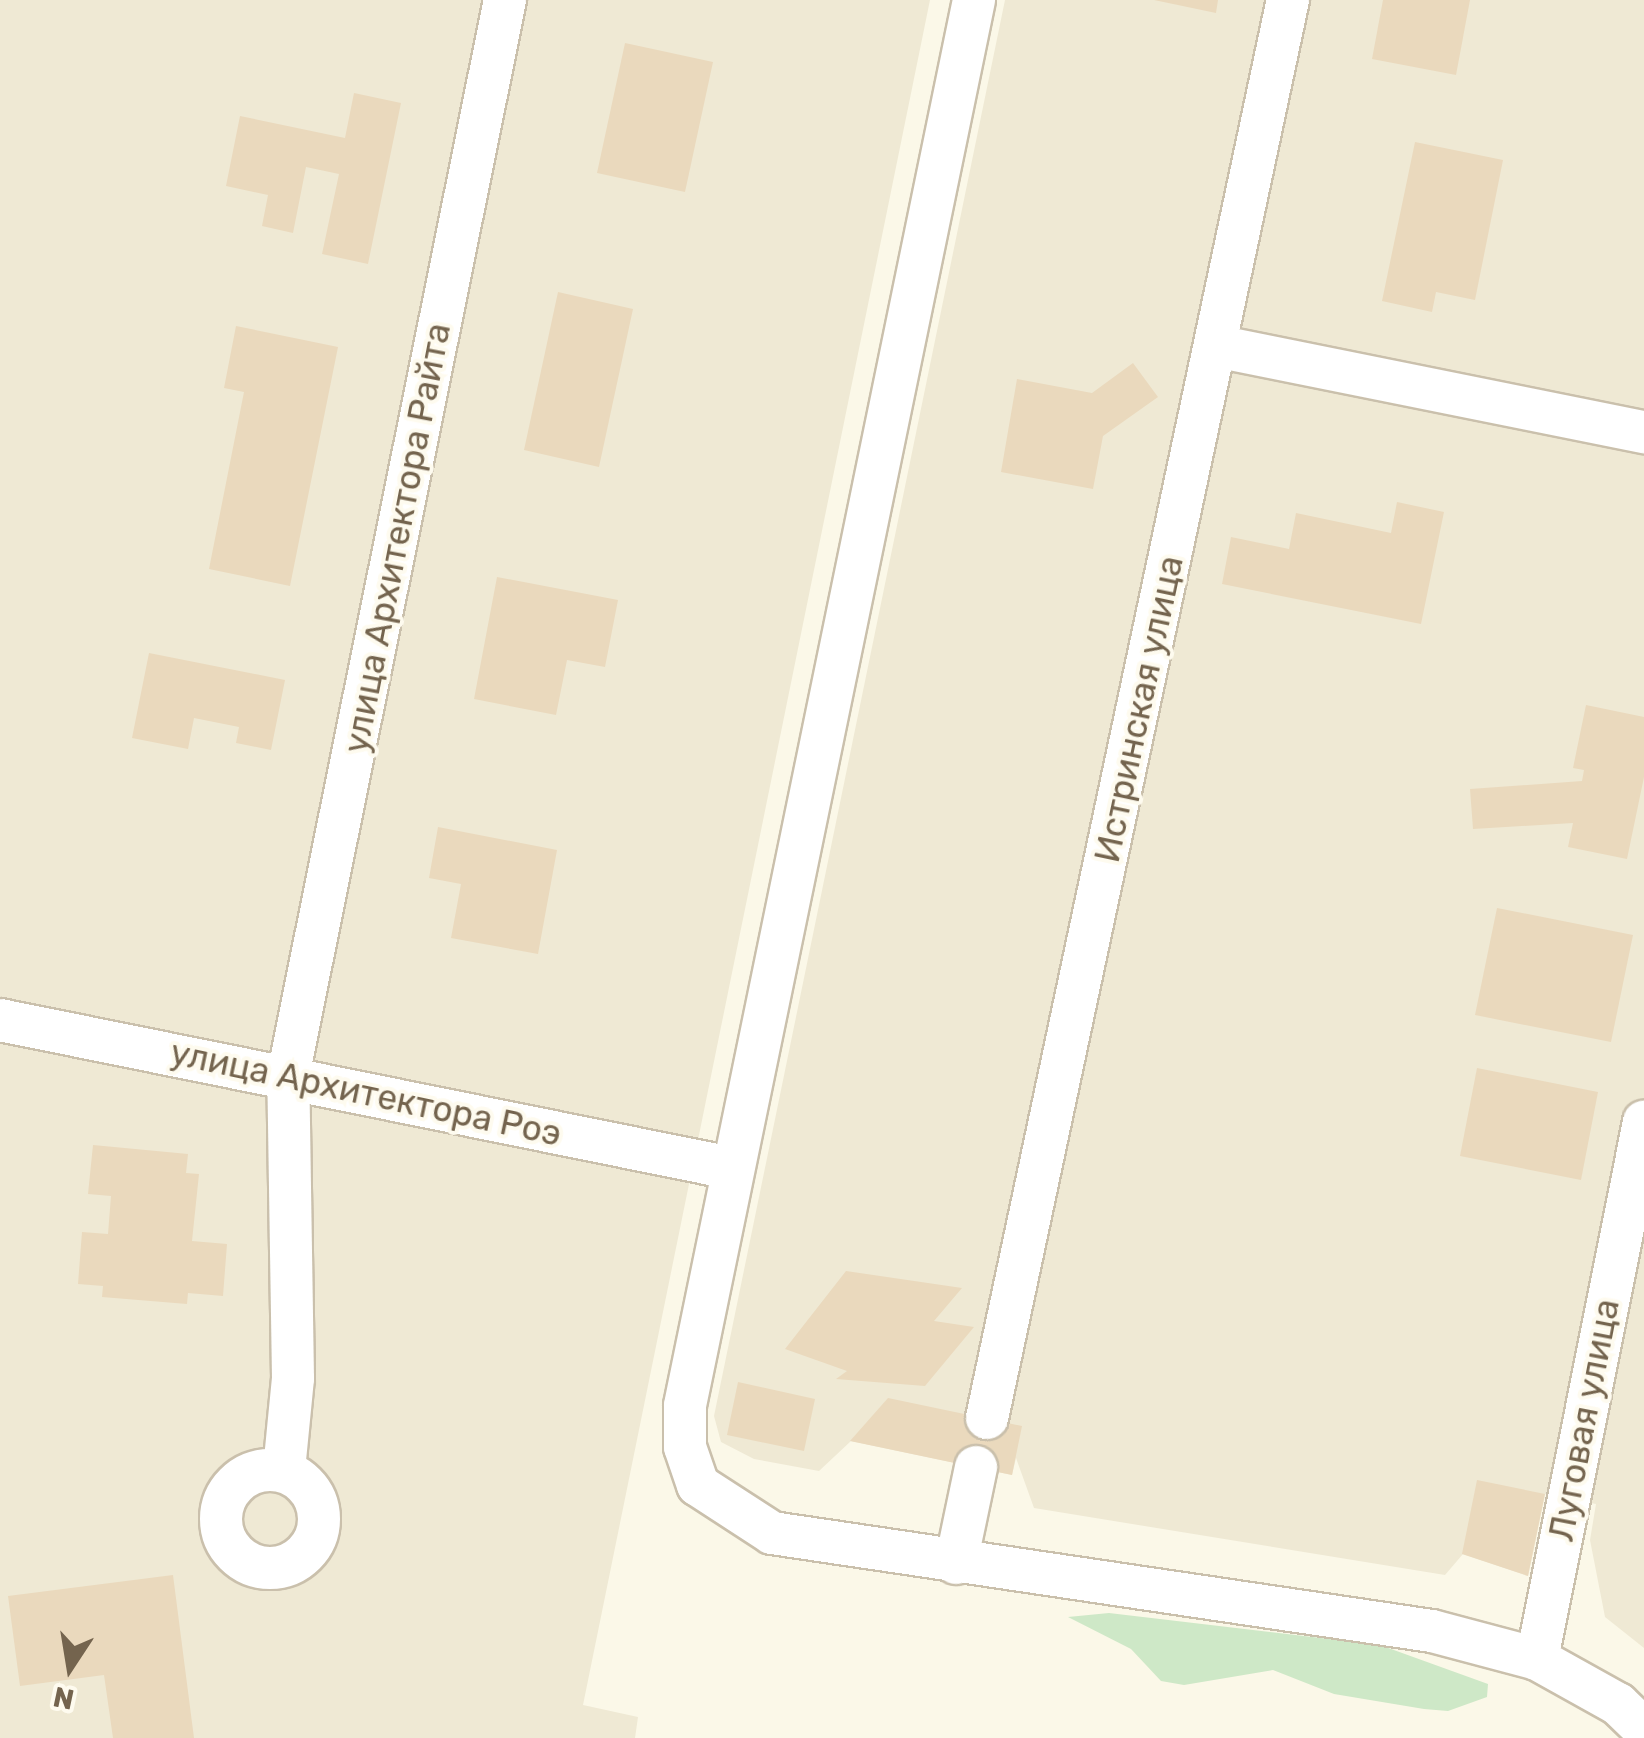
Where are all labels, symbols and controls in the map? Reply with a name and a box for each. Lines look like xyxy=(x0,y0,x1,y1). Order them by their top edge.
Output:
street label: улица Архитектора Райта xyxy=(335,319,459,757)
street label: Истринская улица xyxy=(1086,552,1192,866)
street label: улица Архитектора Роэ xyxy=(167,1031,565,1155)
street label: Луговая улица xyxy=(1540,1295,1628,1545)
north arrow xyxy=(20,1618,120,1718)
text: N xyxy=(50,1680,77,1716)

